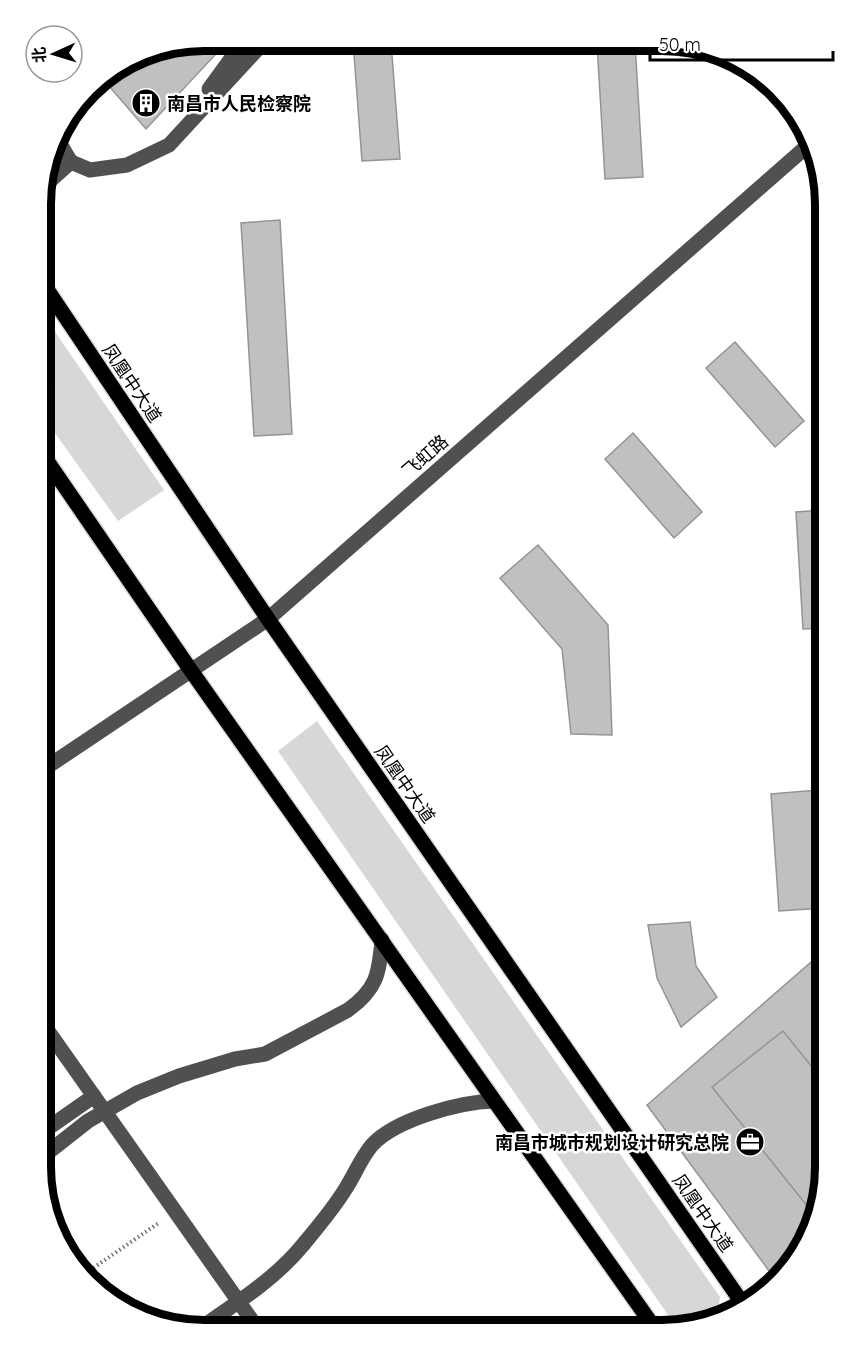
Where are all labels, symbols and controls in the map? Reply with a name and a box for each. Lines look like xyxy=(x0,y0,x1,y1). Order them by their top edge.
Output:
north arrow xyxy=(24,24,84,84)
scale bar xyxy=(650,24,833,62)
text: 50 m xyxy=(659,33,701,56)
text: 北 xyxy=(29,46,50,64)
building icon: 南昌市人民检察院 xyxy=(130,87,162,119)
place label: 南昌市人民检察院 xyxy=(167,92,311,115)
street label: 凤凰中大道 xyxy=(97,339,167,427)
street label: 飞虹路 xyxy=(397,430,453,482)
street label: 凤凰中大道 xyxy=(370,741,440,827)
office icon: 南昌市城市规划设计研究总院 xyxy=(734,1126,766,1158)
place label: 南昌市城市规划设计研究总院 xyxy=(495,1131,729,1154)
street label: 凤凰中大道 xyxy=(668,1170,738,1256)

